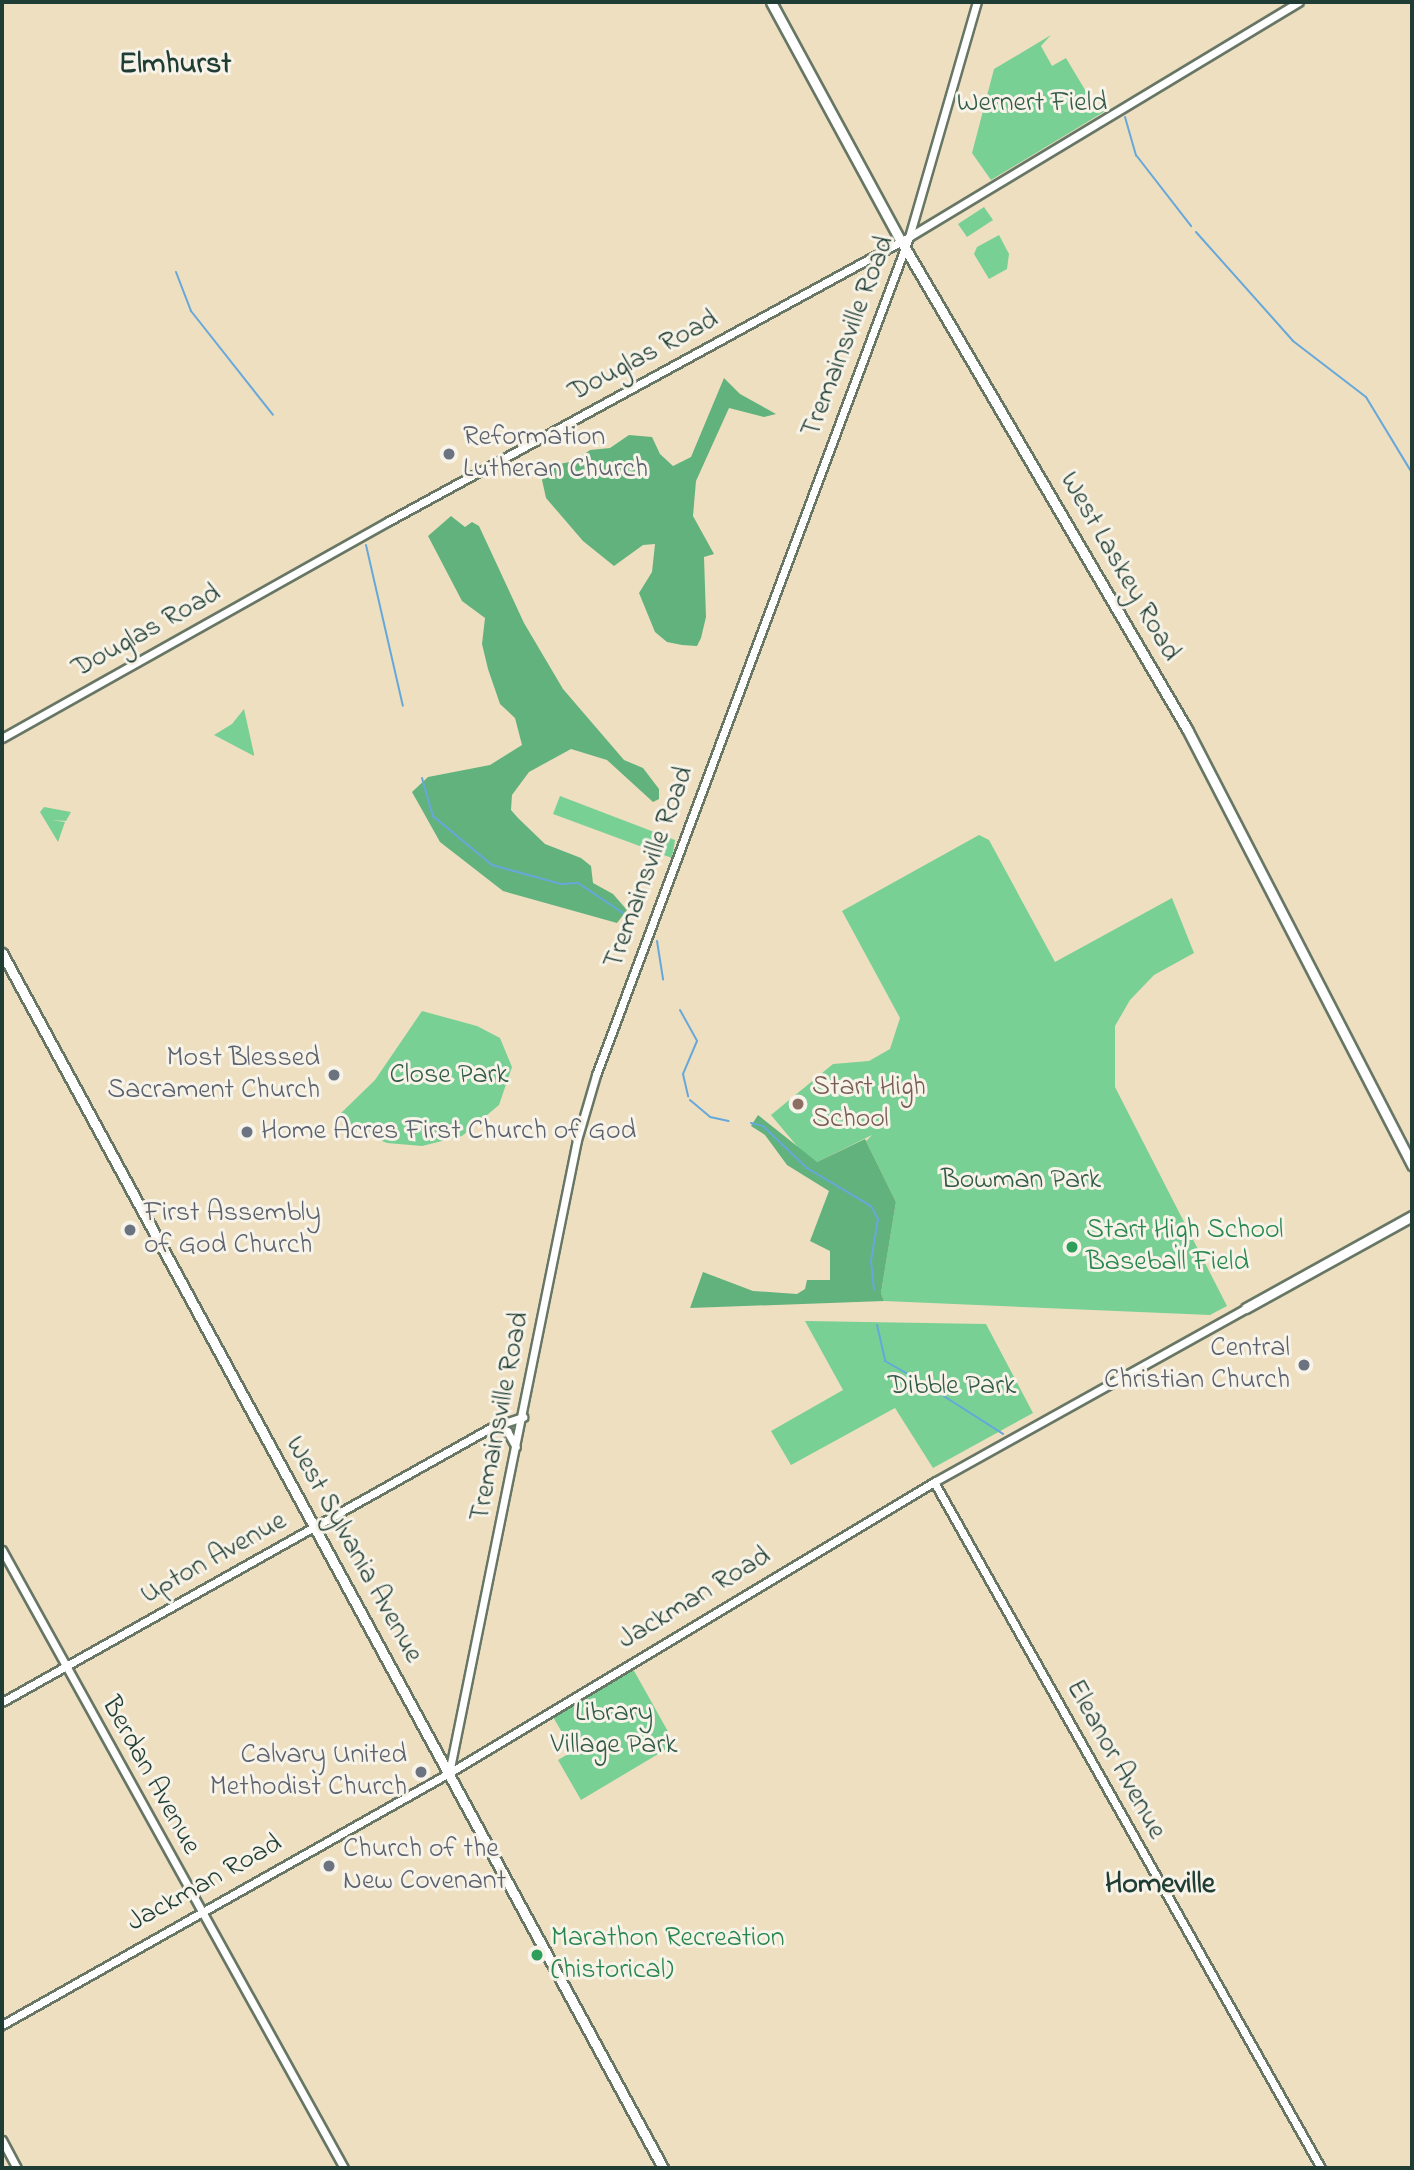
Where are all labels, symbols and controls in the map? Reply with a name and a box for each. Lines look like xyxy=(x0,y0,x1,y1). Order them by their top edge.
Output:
district label: Elmhurst xyxy=(119,47,231,83)
park label: Wernert Field xyxy=(957,87,1107,121)
street label: Tremainsville Road xyxy=(795,232,903,442)
street label: Douglas Road xyxy=(563,304,725,410)
place label: Reformation Lutheran Church xyxy=(463,421,648,487)
marker: Reformation Lutheran Church xyxy=(441,446,457,462)
street label: West Laskey Road xyxy=(1051,466,1187,668)
street label: Douglas Road xyxy=(67,577,227,687)
street label: Tremainsville Road xyxy=(598,762,702,974)
place label: Most Blessed Sacrament Church xyxy=(107,1042,320,1108)
park label: Close Park xyxy=(389,1059,509,1093)
marker: Most Blessed Sacrament Church xyxy=(326,1067,342,1083)
place label: Start High School xyxy=(812,1071,926,1137)
marker: Start High School xyxy=(790,1096,806,1112)
place label: Home Acres First Church of God xyxy=(261,1115,636,1149)
marker: Home Acres First Church of God xyxy=(239,1124,255,1140)
park label: Bowman Park xyxy=(941,1164,1101,1198)
place label: First Assembly of God Church xyxy=(144,1197,321,1263)
place label: Start High School Baseball Field xyxy=(1086,1214,1283,1280)
marker: First Assembly of God Church xyxy=(122,1222,138,1238)
marker: Start High School Baseball Field xyxy=(1064,1239,1080,1255)
street label: Tremainsville Road xyxy=(464,1309,538,1525)
place label: Central Christian Church xyxy=(1104,1332,1290,1398)
marker: Central Christian Church xyxy=(1296,1357,1312,1373)
park label: Dibble Park xyxy=(888,1370,1016,1404)
street label: West Sylvania Avenue xyxy=(277,1431,429,1669)
street label: Upton Avenue xyxy=(135,1505,293,1613)
street label: Jackman Road xyxy=(613,1540,777,1658)
street label: Eleanor Avenue xyxy=(1057,1674,1173,1846)
street label: Berdan Avenue xyxy=(93,1691,207,1861)
park label: Library Village Park xyxy=(551,1697,677,1763)
place label: Calvary United Methodist Church xyxy=(210,1739,407,1805)
marker: Calvary United Methodist Church xyxy=(413,1764,429,1780)
street label: Jackman Road xyxy=(122,1828,288,1940)
place label: Church of the New Covenant xyxy=(343,1833,506,1899)
marker: Church of the New Covenant xyxy=(321,1858,337,1874)
district label: Homeville xyxy=(1105,1867,1215,1903)
place label: Marathon Recreation (historical) xyxy=(551,1922,785,1988)
marker: Marathon Recreation (historical) xyxy=(529,1947,545,1963)

